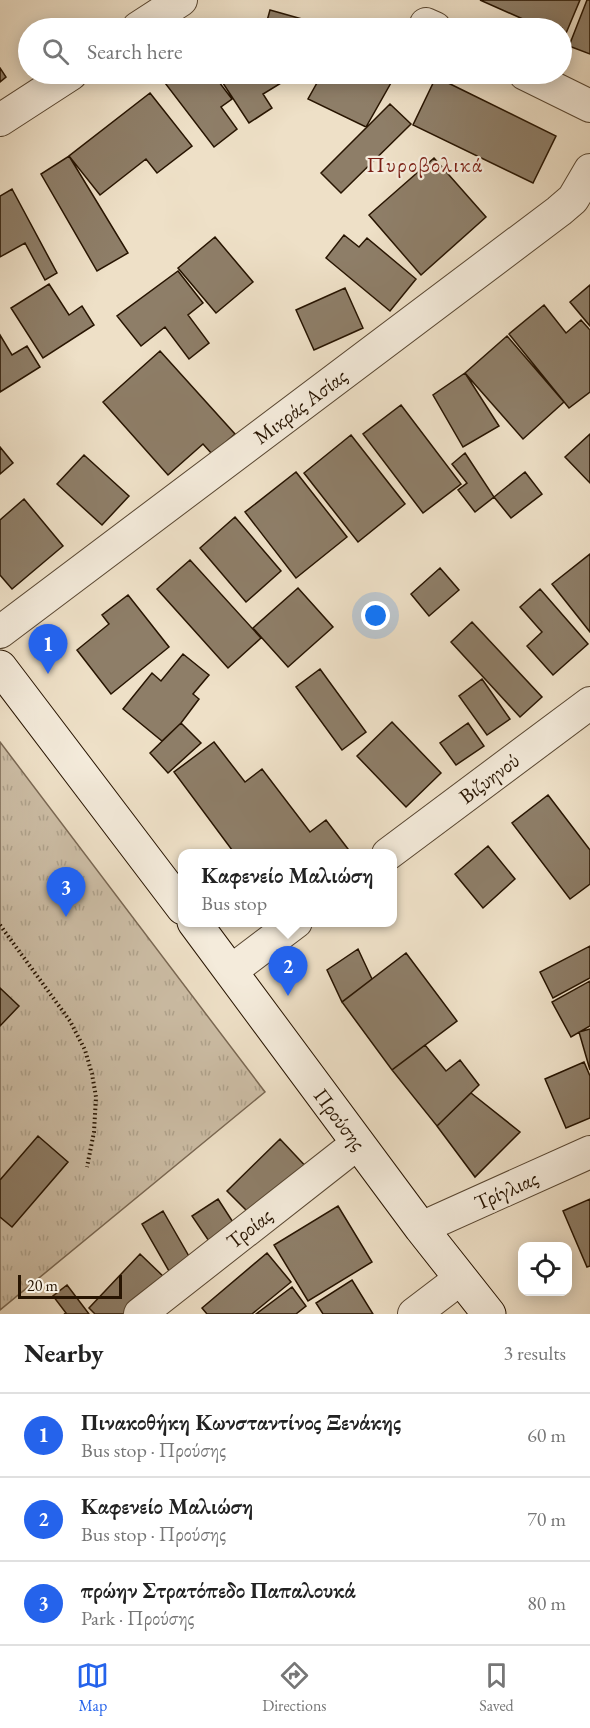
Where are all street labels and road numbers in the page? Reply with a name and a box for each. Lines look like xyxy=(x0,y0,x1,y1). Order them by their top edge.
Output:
street label: Μικράς Ασίας xyxy=(248,362,352,450)
street label: Βιζυηνού xyxy=(453,746,525,810)
street label: Προύσης xyxy=(308,1083,372,1155)
street label: Τρίγλιας xyxy=(470,1164,542,1216)
street label: Τροίας xyxy=(220,1202,278,1254)

